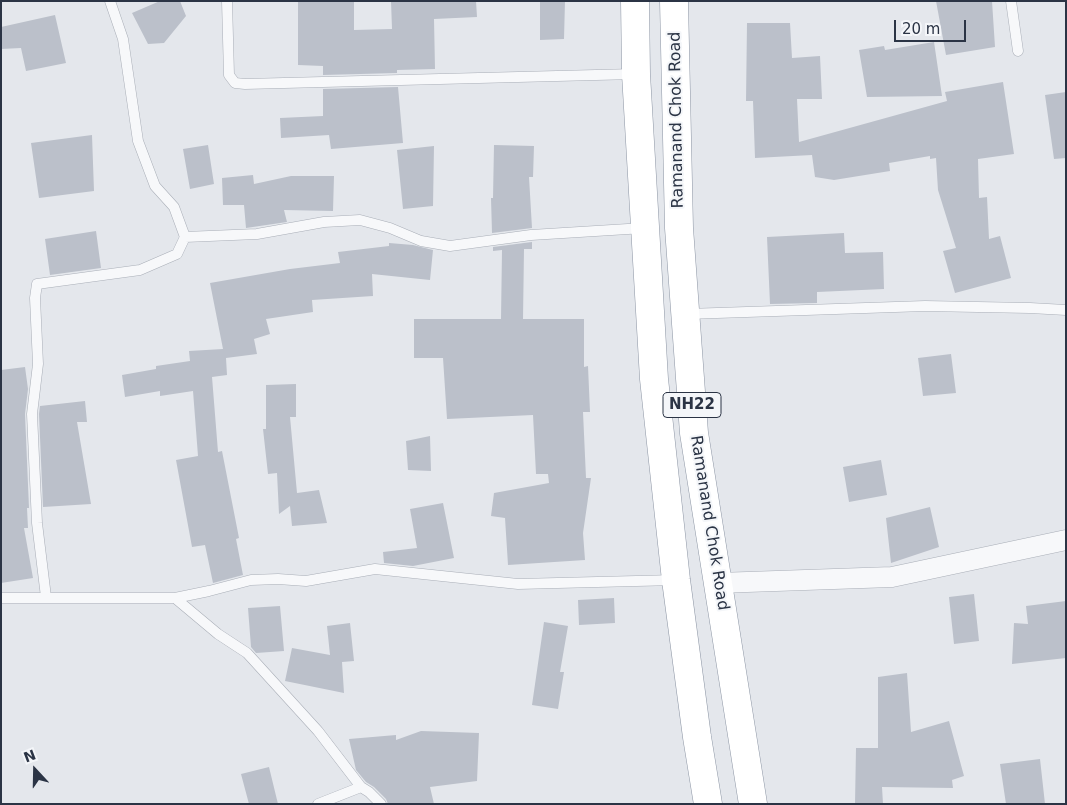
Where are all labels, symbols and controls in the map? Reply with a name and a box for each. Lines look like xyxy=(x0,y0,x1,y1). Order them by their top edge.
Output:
scale bar xyxy=(897,10,970,42)
text: 20 m xyxy=(902,20,940,38)
street label: Ramanand Chok Road xyxy=(666,31,688,209)
road number: NH22 xyxy=(663,392,721,418)
street label: Ramanand Chok Road xyxy=(686,434,732,612)
north arrow xyxy=(10,745,60,795)
text: N xyxy=(21,746,38,766)

